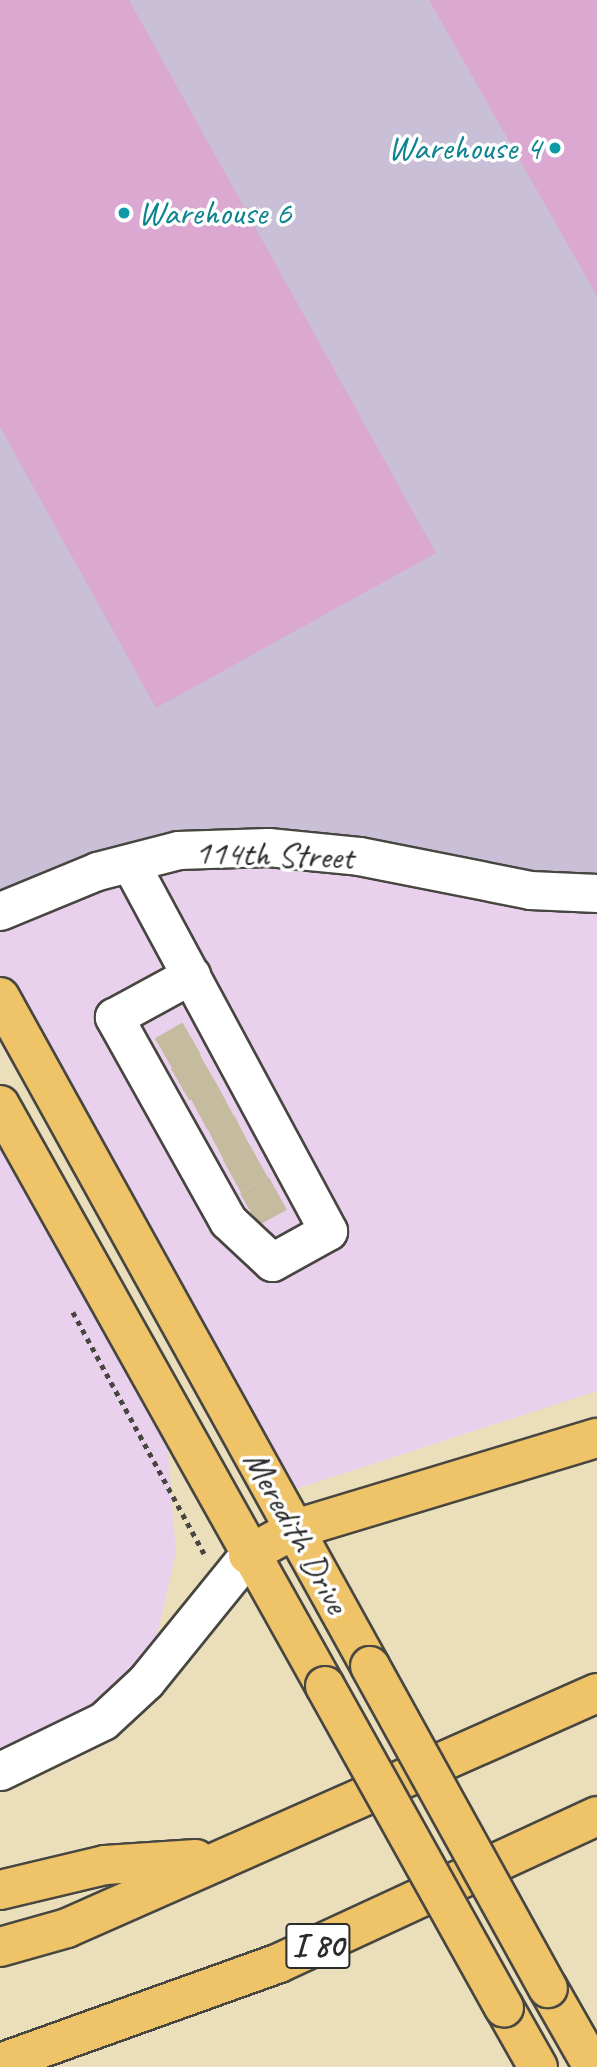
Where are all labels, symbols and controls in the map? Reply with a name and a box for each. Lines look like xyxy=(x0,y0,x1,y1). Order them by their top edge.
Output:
place label: Warehouse 4 xyxy=(388,127,541,169)
marker: Warehouse 4 xyxy=(547,140,563,156)
place label: Warehouse 6 xyxy=(138,192,291,234)
marker: Warehouse 6 xyxy=(116,205,132,221)
street label: 114th Street xyxy=(194,831,354,879)
street label: Meredith Drive xyxy=(234,1443,358,1621)
road number: I 80 xyxy=(285,1916,351,1976)

